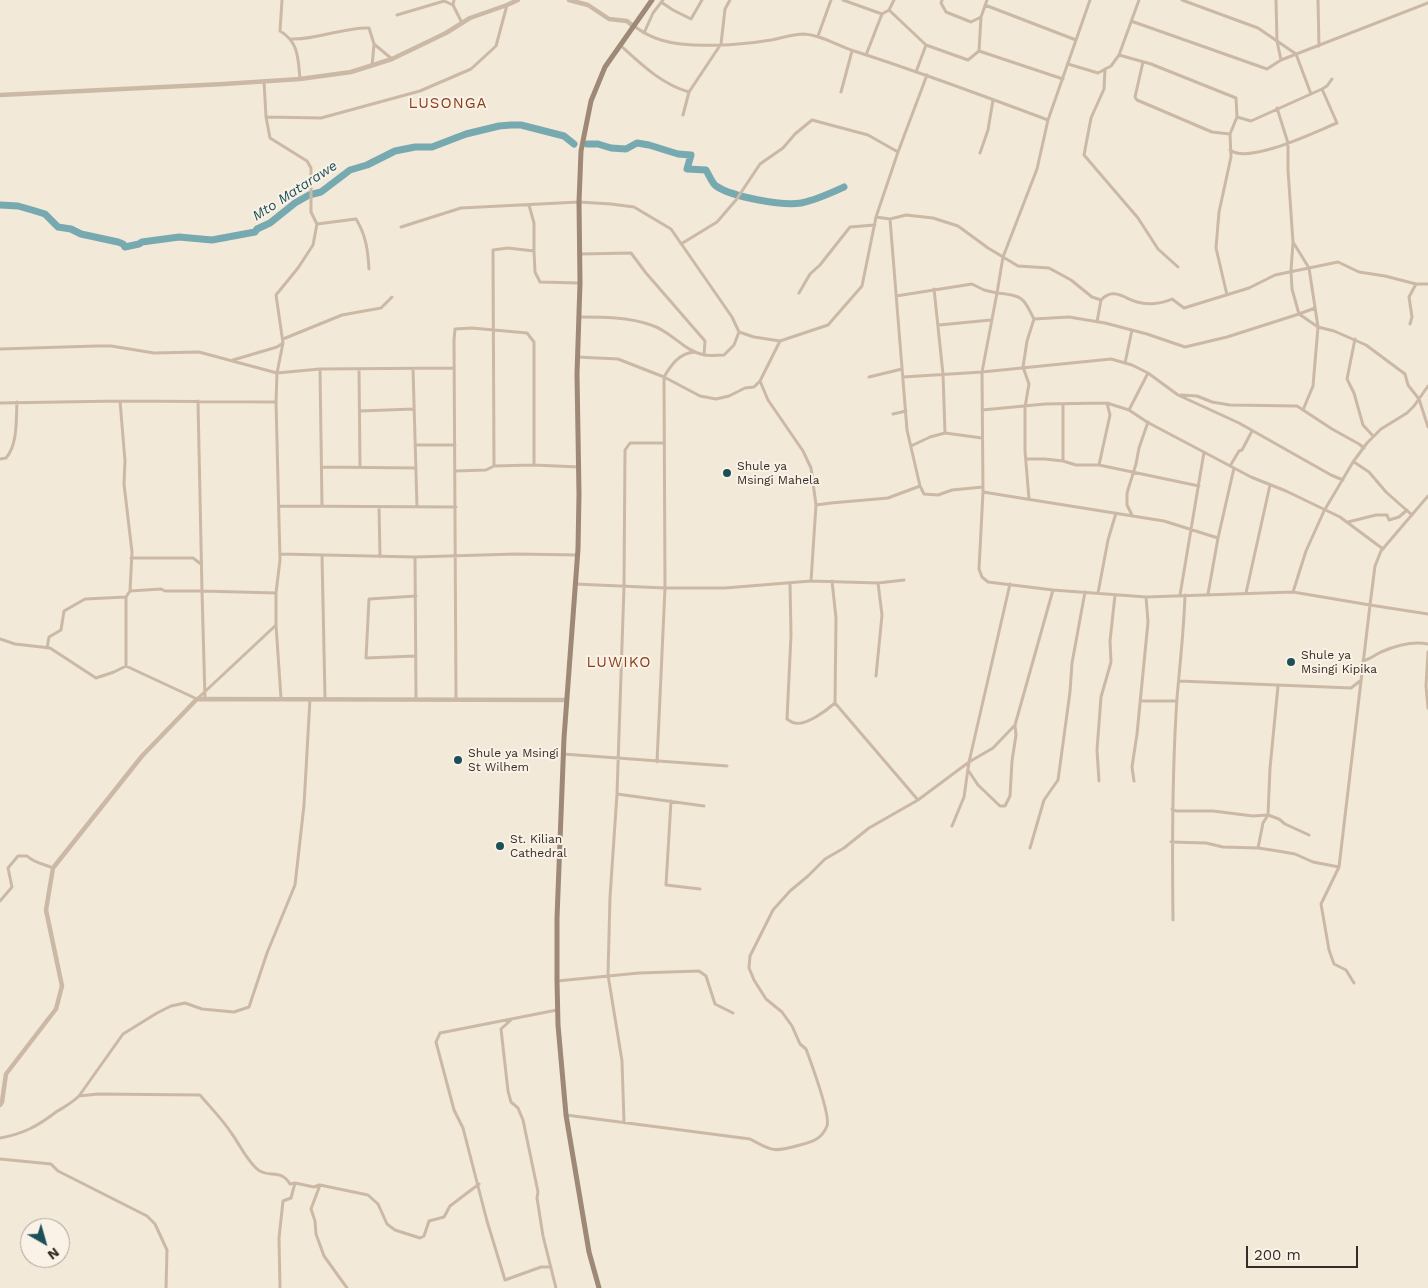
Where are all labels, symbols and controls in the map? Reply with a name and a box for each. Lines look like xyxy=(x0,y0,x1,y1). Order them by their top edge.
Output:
district label: LUSONGA xyxy=(408,95,488,113)
water label: Mto Matarawe xyxy=(249,157,341,225)
place label: Shule ya Msingi Mahela xyxy=(737,459,820,487)
marker: Shule ya Msingi Mahela xyxy=(721,467,733,479)
place label: Shule ya Msingi Kipika xyxy=(1301,648,1377,676)
district label: LUWIKO xyxy=(586,654,652,672)
marker: Shule ya Msingi Kipika xyxy=(1285,656,1297,668)
place label: Shule ya Msingi St Wilhem xyxy=(468,746,559,774)
marker: Shule ya Msingi St Wilhem xyxy=(452,754,464,766)
place label: St. Kilian Cathedral xyxy=(510,832,567,860)
marker: St. Kilian Cathedral xyxy=(494,840,506,852)
north arrow xyxy=(20,1218,70,1268)
scale bar xyxy=(1248,1236,1360,1268)
text: N xyxy=(45,1245,63,1264)
text: 200 m xyxy=(1254,1246,1301,1264)

